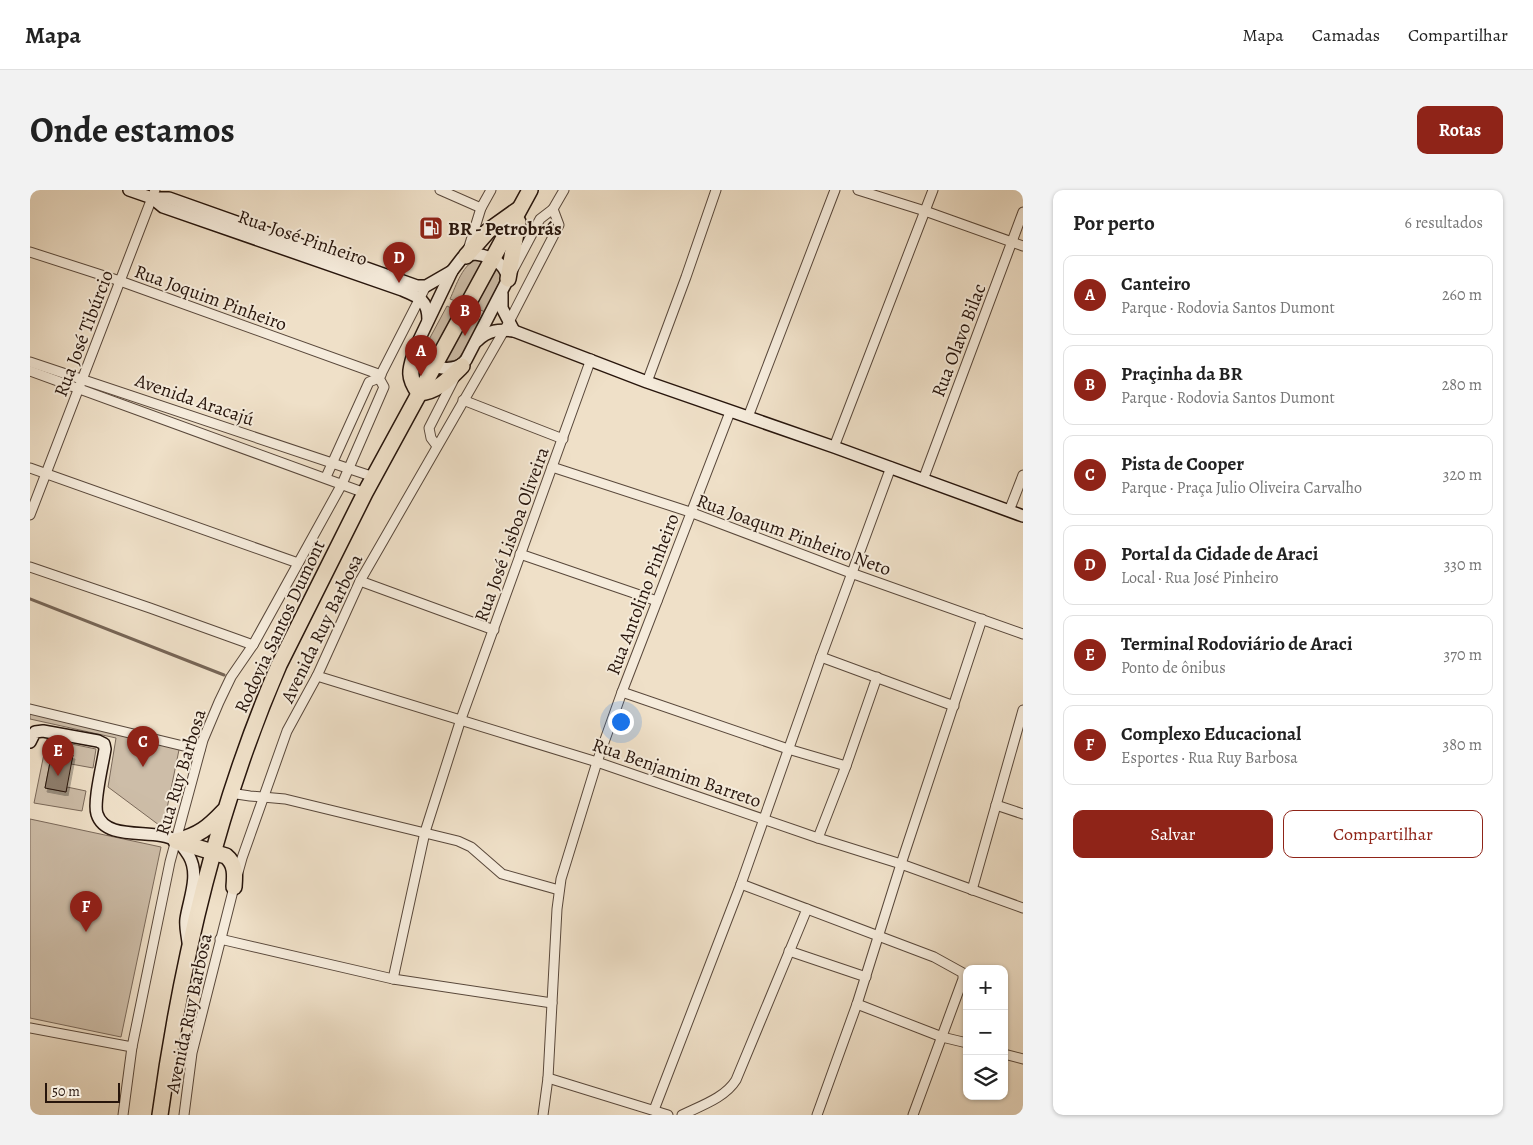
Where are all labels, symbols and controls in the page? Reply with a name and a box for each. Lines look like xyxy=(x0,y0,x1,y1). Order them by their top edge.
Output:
text: Mapa xyxy=(25,19,81,51)
text: Mapa xyxy=(1242,23,1284,47)
text: Camadas xyxy=(1312,23,1380,47)
text: Compartilhar xyxy=(1408,23,1508,47)
text: Onde estamos xyxy=(30,106,235,154)
button: Rotas xyxy=(1417,106,1503,154)
street label: Rua José Pinheiro xyxy=(234,204,371,272)
text: Por perto xyxy=(1073,209,1155,237)
text: 6 resultados xyxy=(1405,212,1483,234)
fuel station icon: BR - Petrobrás xyxy=(418,215,444,241)
place label: BR - Petrobrás xyxy=(448,216,562,242)
pin: D xyxy=(383,242,415,283)
street label: Rua Joquim Pinheiro xyxy=(131,258,291,338)
street label: Rua José Tibúrcio xyxy=(48,266,120,400)
text: Canteiro xyxy=(1121,271,1191,297)
street label: Rua Olavo Bilac xyxy=(925,280,993,401)
text: A xyxy=(1085,284,1095,306)
text: 260 m xyxy=(1442,284,1482,306)
pin: B xyxy=(449,295,481,336)
text: Parque · Rodovia Santos Dumont xyxy=(1121,297,1335,319)
pin: A xyxy=(405,335,437,376)
text: Praçinha da BR xyxy=(1121,361,1243,387)
street label: Avenida Aracajú xyxy=(131,367,258,433)
text: B xyxy=(1085,374,1095,396)
text: 280 m xyxy=(1442,374,1482,396)
text: Parque · Rodovia Santos Dumont xyxy=(1121,387,1335,409)
street label: Rua José Lisboa Oliveira xyxy=(468,443,556,625)
text: Pista de Cooper xyxy=(1121,451,1244,477)
text: C xyxy=(1085,464,1095,486)
text: 320 m xyxy=(1443,464,1482,486)
text: Parque · Praça Julio Oliveira Carvalho xyxy=(1121,477,1362,499)
street label: Rua Joaqum Pinheiro Neto xyxy=(693,488,895,582)
street label: Rua Antolino Pinheiro xyxy=(600,510,686,679)
street label: Rodovia Santos Dumont xyxy=(228,536,331,717)
text: Portal da Cidade de Araci xyxy=(1121,541,1318,567)
street label: Avenida Ruy Barbosa xyxy=(274,550,369,708)
text: D xyxy=(1084,554,1096,576)
text: 330 m xyxy=(1444,554,1482,576)
text: Local · Rua José Pinheiro xyxy=(1121,567,1279,589)
text: Terminal Rodoviário de Araci xyxy=(1121,631,1353,657)
text: E xyxy=(1085,644,1095,666)
text: 370 m xyxy=(1444,644,1482,666)
text: Ponto de ônibus xyxy=(1121,657,1226,679)
street label: Rua Ruy Barbosa xyxy=(149,706,213,839)
your location xyxy=(608,709,634,735)
text: Complexo Educacional xyxy=(1121,721,1301,747)
pin: C xyxy=(127,726,159,767)
street label: Rua Benjamim Barreto xyxy=(589,732,765,814)
text: F xyxy=(1086,734,1094,756)
text: 380 m xyxy=(1443,734,1482,756)
pin: E xyxy=(42,735,74,776)
text: Esportes · Rua Ruy Barbosa xyxy=(1121,747,1298,769)
button: Salvar xyxy=(1073,810,1273,858)
button: Compartilhar xyxy=(1283,810,1483,858)
pin: F xyxy=(70,891,102,932)
street label: Avenida Ruy Barbosa xyxy=(159,931,219,1096)
map controls xyxy=(963,965,1008,1100)
button: + xyxy=(963,965,1008,1010)
button: − xyxy=(963,1010,1008,1055)
button: layers xyxy=(963,1055,1008,1100)
scale bar xyxy=(45,1080,120,1103)
text: 50 m xyxy=(52,1082,80,1101)

